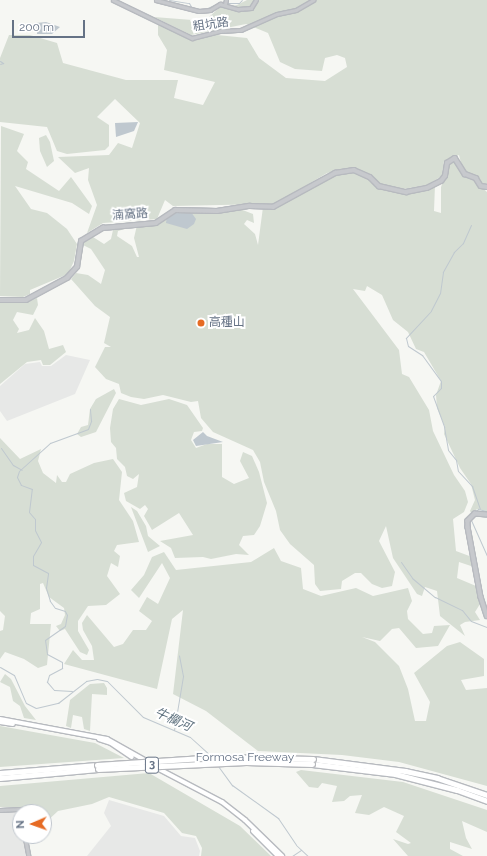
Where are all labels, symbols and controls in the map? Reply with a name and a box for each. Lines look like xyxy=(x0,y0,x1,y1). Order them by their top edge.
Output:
scale bar xyxy=(14,12,87,38)
street label: 粗坑路 xyxy=(192,15,230,35)
text: 200 m xyxy=(19,20,54,34)
street label: 湳窩路 xyxy=(112,207,148,223)
place label: 高種山 xyxy=(209,316,245,330)
marker: 高種山 xyxy=(196,318,206,328)
water label: 牛欄河 xyxy=(152,705,194,735)
street label: Formosa Freeway xyxy=(196,751,294,765)
road number: 3 xyxy=(144,756,160,774)
north arrow xyxy=(12,804,52,844)
text: N xyxy=(14,820,27,829)

